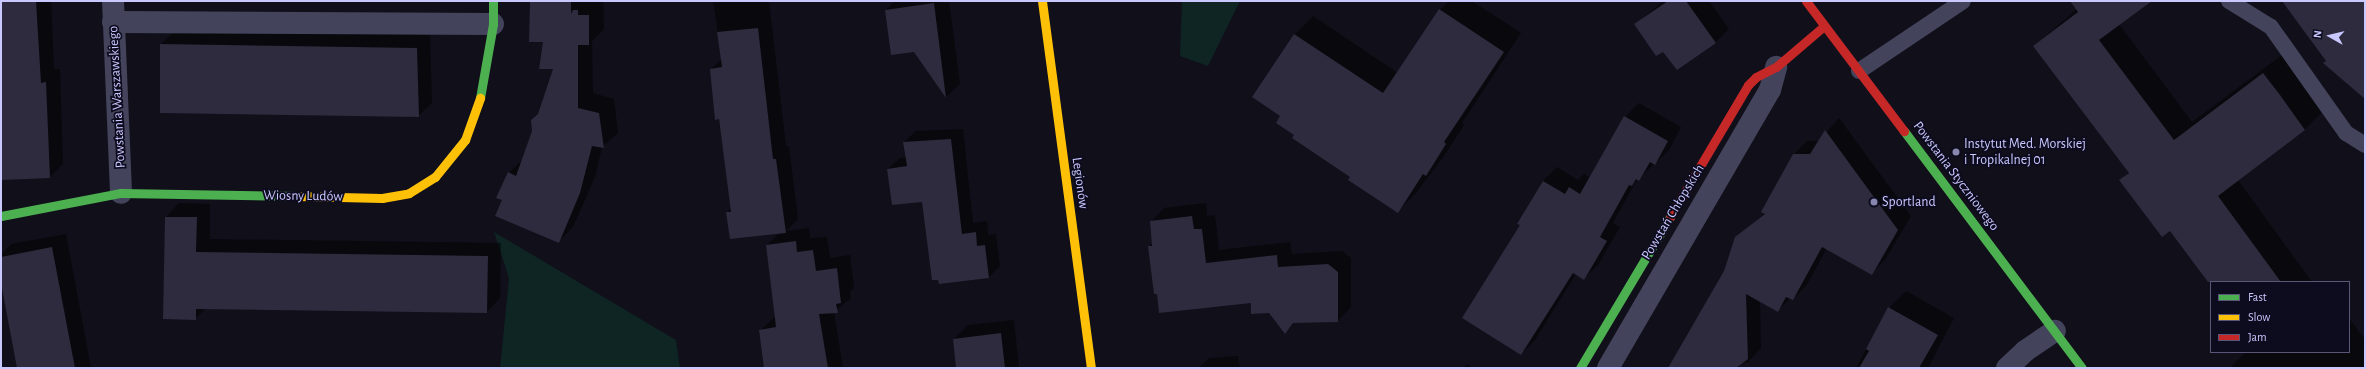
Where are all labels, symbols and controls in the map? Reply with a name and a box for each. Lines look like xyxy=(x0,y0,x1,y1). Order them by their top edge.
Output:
north arrow xyxy=(2310,16,2350,56)
street label: Powstania Warszawskiego xyxy=(105,25,129,169)
text: N xyxy=(2312,30,2324,39)
street label: Powstania Styczniowego xyxy=(1909,118,2003,234)
place label: Instytut Med. Morskiej i Tropikalnej 01 xyxy=(1964,136,2086,168)
marker: Instytut Med. Morskiej i Tropikalnej 01 xyxy=(1951,147,1961,157)
street label: Legionów xyxy=(1068,156,1092,210)
street label: Powstań Chłopskich xyxy=(1638,161,1708,263)
street label: Wiosny Ludów xyxy=(263,187,343,205)
place label: Sportland xyxy=(1882,194,1936,210)
marker: Sportland xyxy=(1869,197,1879,207)
legend xyxy=(2210,281,2350,353)
text: Fast xyxy=(2248,291,2267,303)
text: Slow xyxy=(2248,311,2270,323)
text: Jam xyxy=(2248,331,2267,343)

